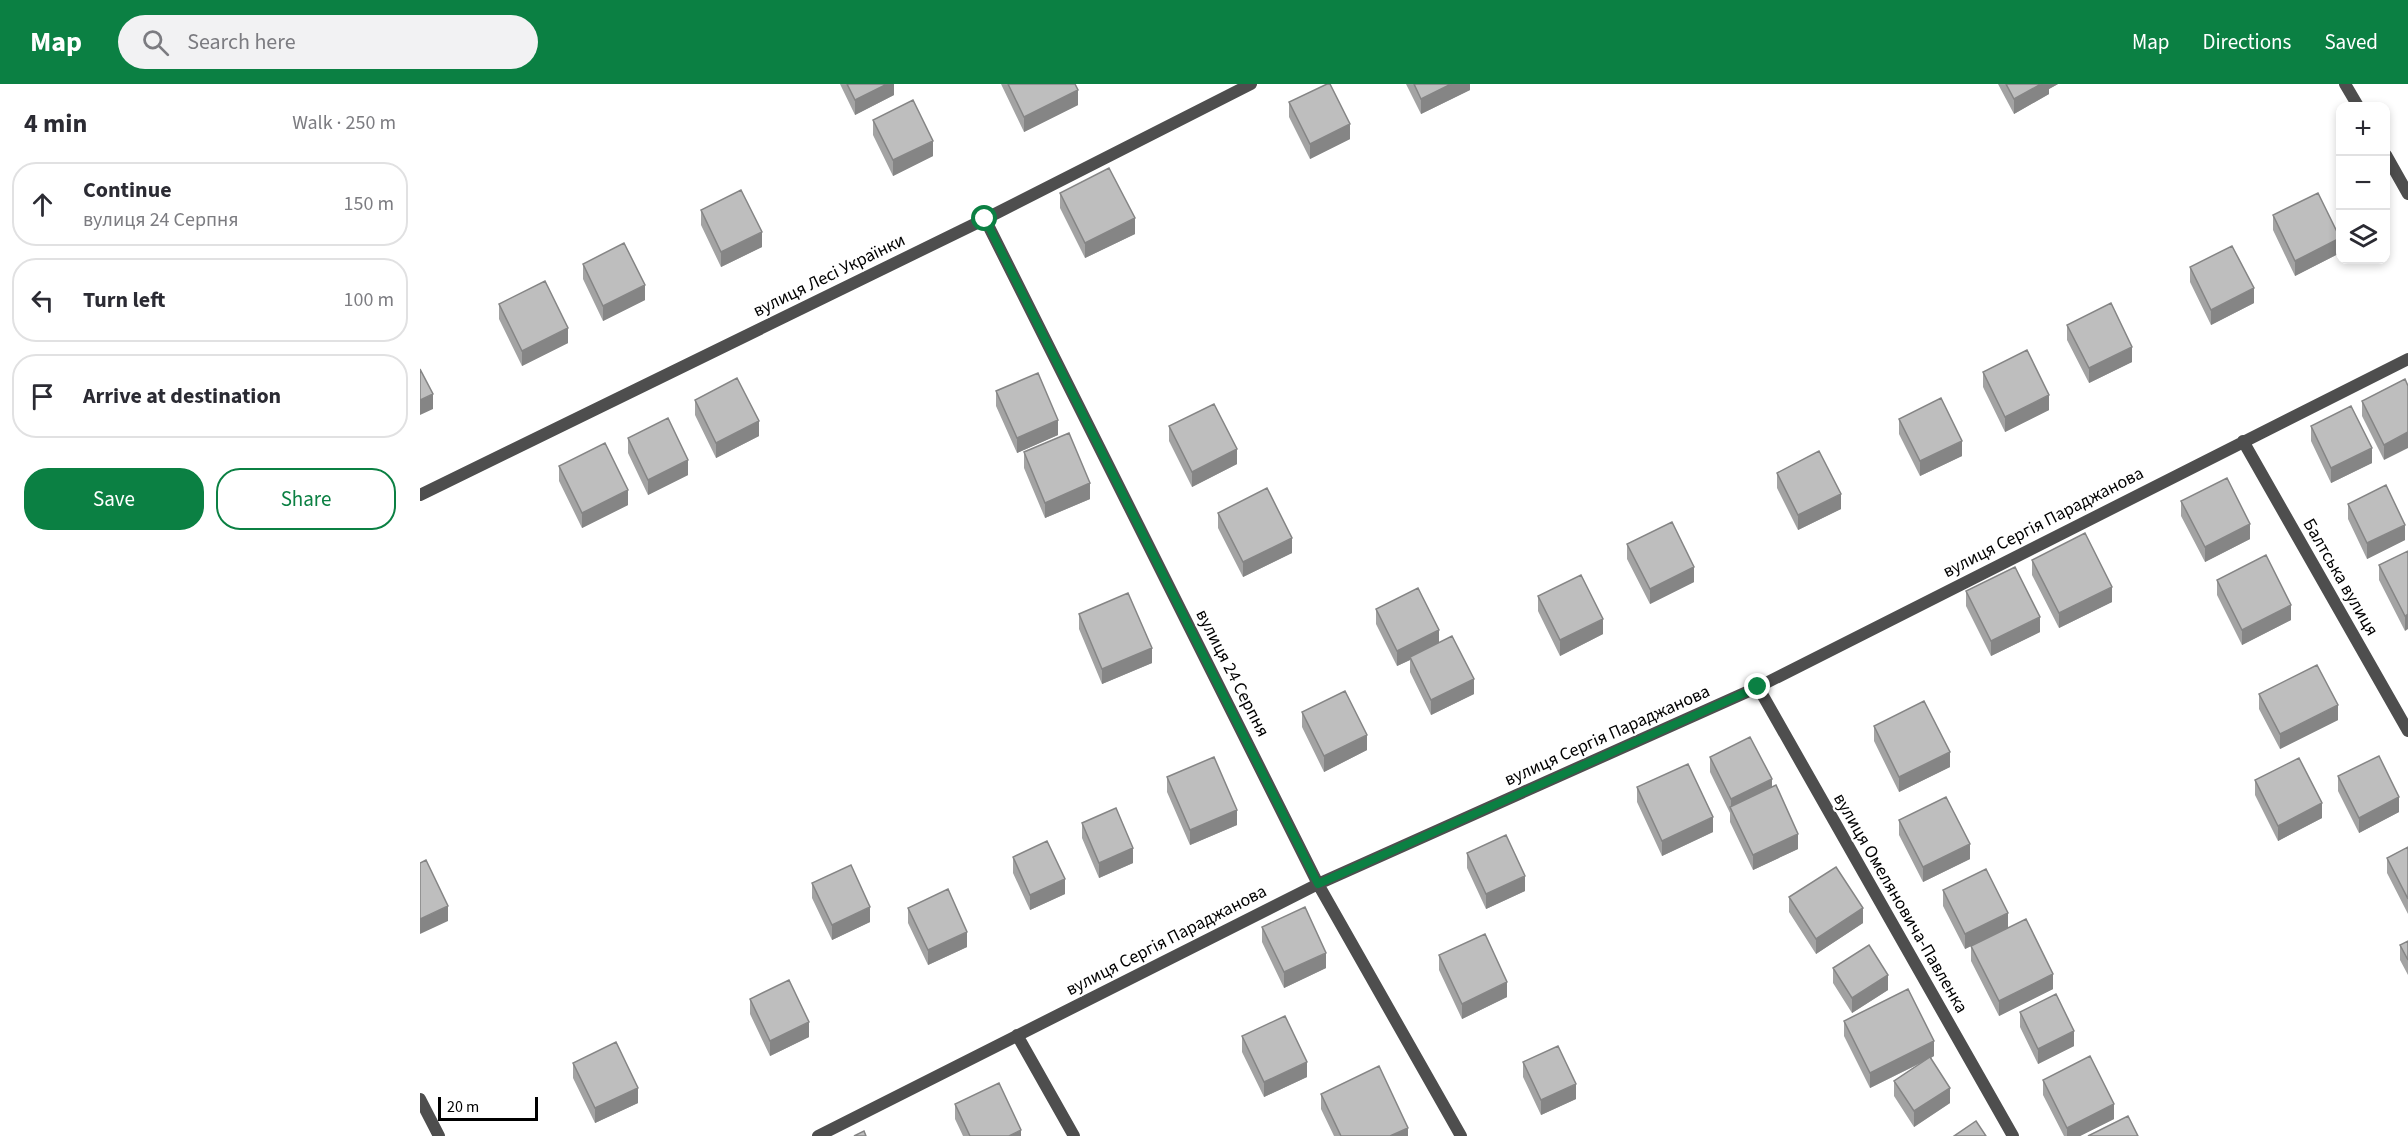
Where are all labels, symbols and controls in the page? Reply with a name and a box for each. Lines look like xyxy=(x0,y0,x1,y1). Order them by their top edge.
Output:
search box xyxy=(118,15,538,69)
text: Map xyxy=(30,22,82,62)
icon: search xyxy=(139,26,172,59)
text: Search here xyxy=(187,26,296,58)
text: Map xyxy=(2132,27,2170,57)
text: Directions xyxy=(2203,27,2291,57)
text: Saved xyxy=(2324,27,2378,57)
map controls xyxy=(2336,102,2390,264)
button: + xyxy=(2336,102,2390,156)
text: 4 min xyxy=(24,105,87,142)
text: Walk · 250 m xyxy=(292,109,396,137)
button: − xyxy=(2336,156,2390,210)
text: Continue xyxy=(83,174,172,206)
icon: ahead xyxy=(26,188,59,221)
text: 150 m xyxy=(344,190,394,218)
route start xyxy=(971,205,997,231)
text: вулиця 24 Серпня xyxy=(83,206,239,234)
button: layers xyxy=(2336,210,2390,264)
street label: вулиця Лесі Українки xyxy=(749,228,910,323)
icon: left xyxy=(26,284,59,317)
text: Turn left xyxy=(83,284,165,316)
text: 100 m xyxy=(344,286,394,314)
icon: arrive xyxy=(26,380,59,413)
text: Arrive at destination xyxy=(83,380,281,412)
street label: вулиця Сергія Параджанова xyxy=(1938,461,2148,584)
button: Save xyxy=(24,468,204,530)
button: Share xyxy=(216,468,396,530)
street label: Балтська вулиця xyxy=(2297,514,2384,641)
street label: вулиця 24 Серпня xyxy=(1190,605,1275,741)
route end xyxy=(1744,673,1770,699)
street label: вулиця Сергія Параджанова xyxy=(1501,679,1714,792)
street label: вулиця Омеляновича-Павленка xyxy=(1827,789,1974,1018)
street label: вулиця Сергія Параджанова xyxy=(1061,879,1271,1002)
scale bar xyxy=(438,1094,538,1122)
text: 20 m xyxy=(447,1096,479,1118)

